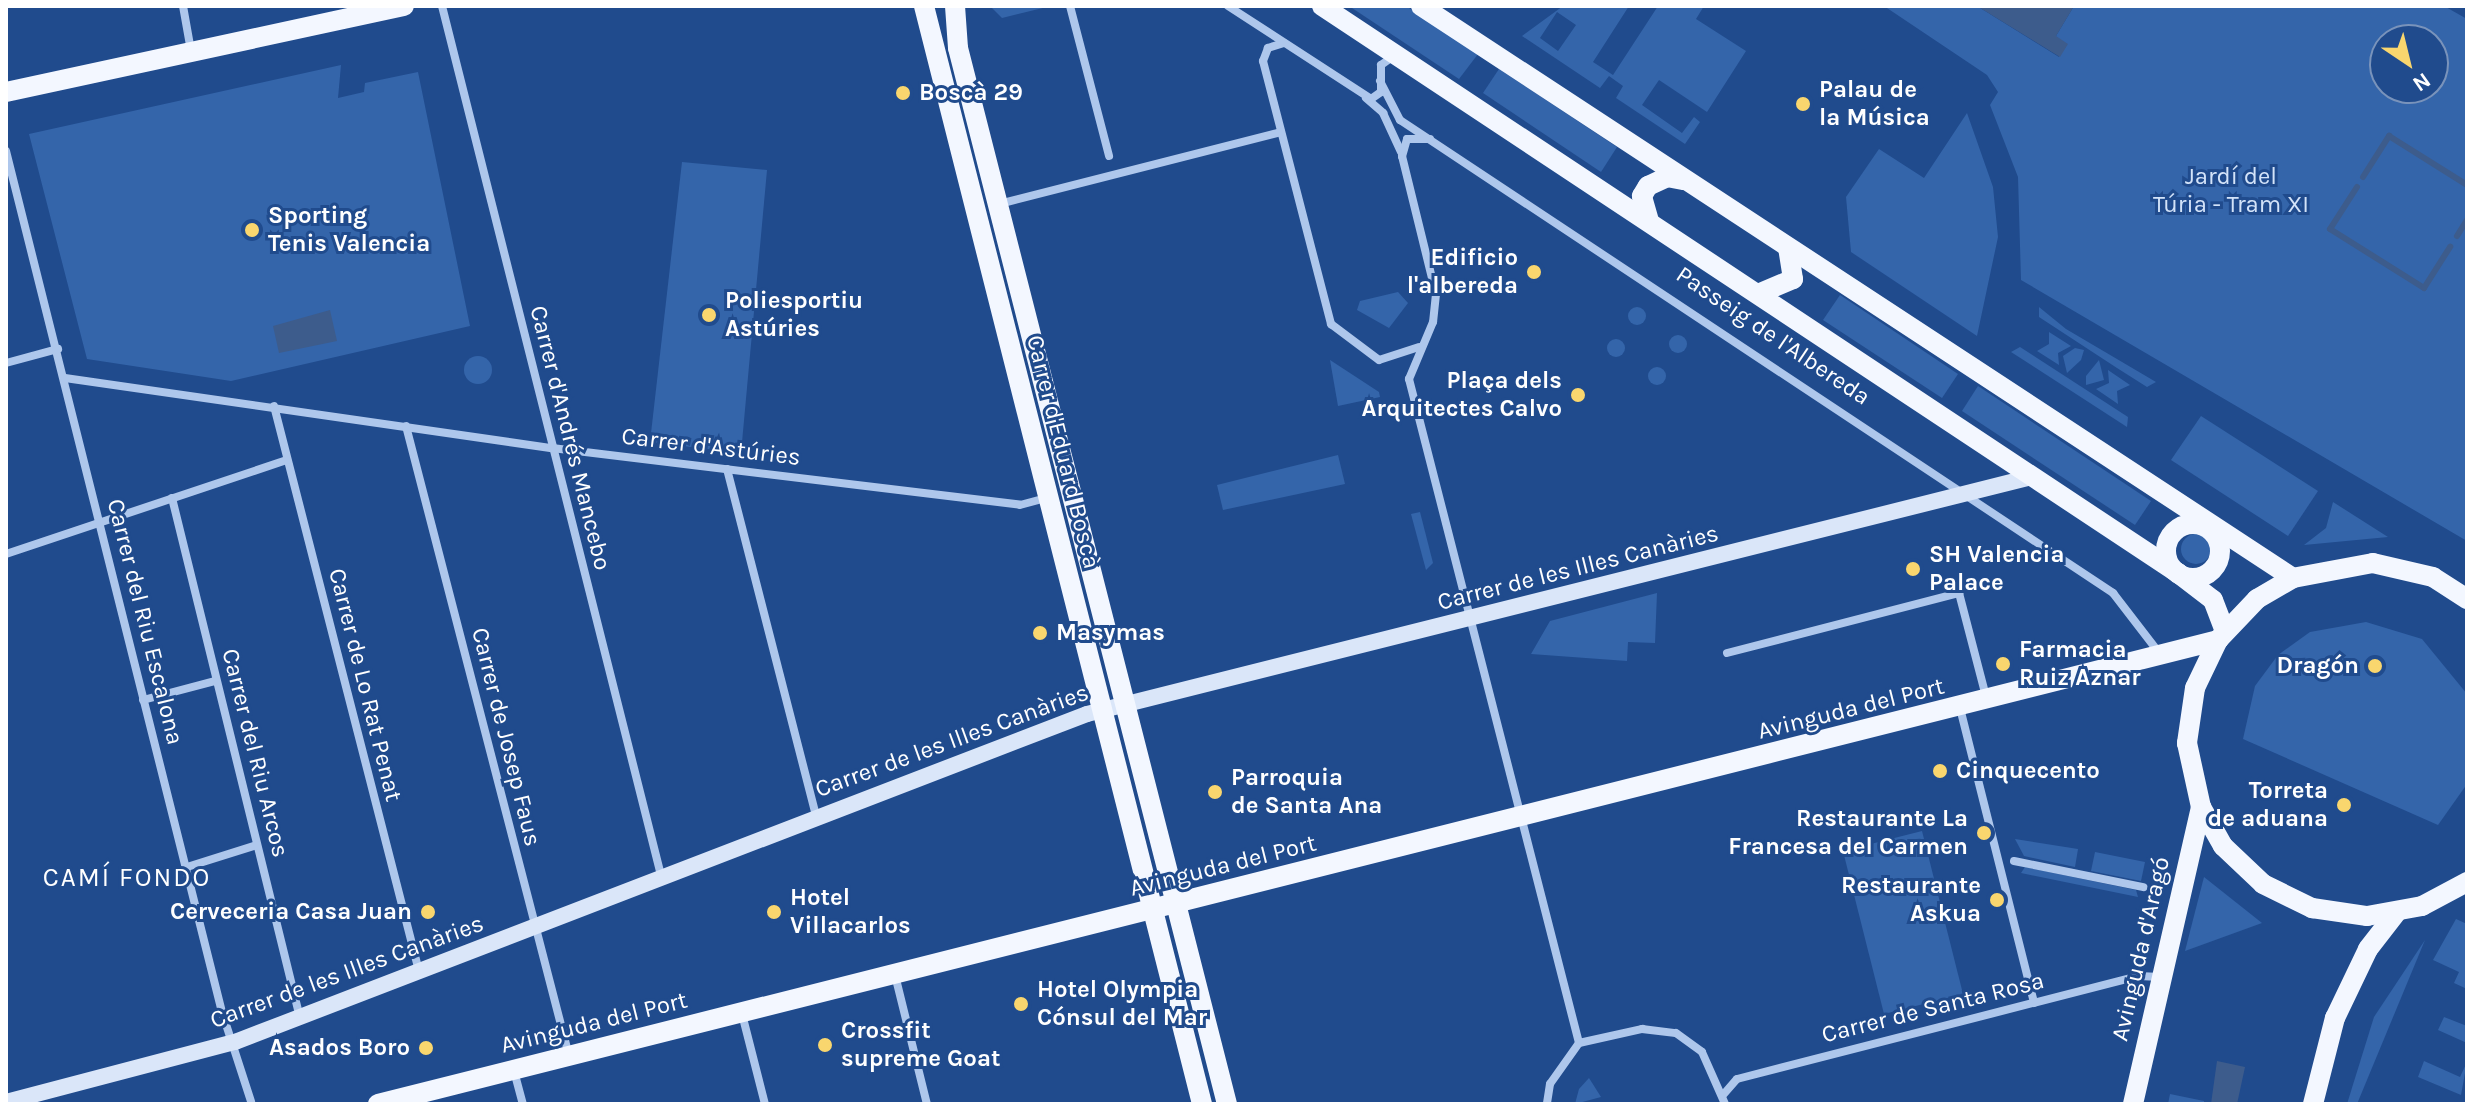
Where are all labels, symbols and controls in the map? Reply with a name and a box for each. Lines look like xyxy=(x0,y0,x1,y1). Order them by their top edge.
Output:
north arrow xyxy=(2369,24,2449,104)
text: N xyxy=(2408,67,2436,97)
place label: Palau de la Música xyxy=(1819,76,1930,132)
place label: Boscà 29 xyxy=(919,79,1023,107)
marker: Boscà 29 xyxy=(894,84,912,102)
marker: Palau de la Música xyxy=(1794,95,1812,113)
park label: Jardí del Túria - Tram XI xyxy=(2153,163,2309,219)
place label: Sporting Tenis Valencia xyxy=(268,202,430,258)
marker: Sporting Tenis Valencia xyxy=(243,221,261,239)
place label: Edificio l'albereda xyxy=(1407,244,1518,300)
street label: Passeig de l'Albereda xyxy=(1670,260,1876,412)
marker: Edificio l'albereda xyxy=(1525,263,1543,281)
place label: Poliesportiu Astúries xyxy=(725,287,863,343)
street label: Carrer d'Andrés Mancebo xyxy=(523,303,617,573)
marker: Poliesportiu Astúries xyxy=(700,306,718,324)
street label: Carrer d'Eduard Boscà xyxy=(1020,332,1106,572)
place label: Plaça dels Arquitectes Calvo xyxy=(1362,367,1562,423)
marker: Plaça dels Arquitectes Calvo xyxy=(1569,386,1587,404)
street label: Carrer d'Astúries xyxy=(620,422,802,472)
street label: Carrer del Riu Escalona xyxy=(101,496,189,748)
street label: Carrer de les Illes Canàries xyxy=(1434,519,1722,617)
place label: SH Valencia Palace xyxy=(1929,541,2064,597)
marker: SH Valencia Palace xyxy=(1904,560,1922,578)
street label: Carrer de Lo Rat Penat xyxy=(322,565,408,805)
place label: Masymas xyxy=(1056,619,1165,647)
marker: Masymas xyxy=(1031,624,1049,642)
street label: Carrer de Josep Faus xyxy=(465,625,547,849)
place label: Farmacia Ruiz Aznar xyxy=(2019,636,2141,692)
street label: Carrer del Riu Arcos xyxy=(215,646,295,860)
place label: Dragón xyxy=(2277,652,2359,680)
marker: Farmacia Ruiz Aznar xyxy=(1994,655,2012,673)
marker: Dragón xyxy=(2366,657,2384,675)
street label: Avinguda del Port xyxy=(1755,672,1947,746)
street label: Carrer de les Illes Canàries xyxy=(811,678,1093,804)
place label: Cinquecento xyxy=(1956,757,2100,785)
marker: Cinquecento xyxy=(1931,762,1949,780)
place label: Parroquia de Santa Ana xyxy=(1231,764,1382,820)
place label: Torreta de aduana xyxy=(2208,777,2328,833)
marker: Parroquia de Santa Ana xyxy=(1206,783,1224,801)
marker: Torreta de aduana xyxy=(2335,796,2353,814)
place label: Restaurante La Francesa del Carmen xyxy=(1728,805,1968,861)
marker: Restaurante La Francesa del Carmen xyxy=(1975,824,1993,842)
street label: Avinguda del Port xyxy=(1127,829,1319,903)
street label: Avinguda d'Aragó xyxy=(2106,854,2176,1044)
district label: CAMÍ FONDO xyxy=(43,862,211,894)
place label: Restaurante Askua xyxy=(1841,872,1981,928)
place label: Hotel Villacarlos xyxy=(790,884,911,940)
marker: Restaurante Askua xyxy=(1988,891,2006,909)
place label: Cerveceria Casa Juan xyxy=(170,898,412,926)
marker: Cerveceria Casa Juan xyxy=(419,903,437,921)
marker: Hotel Villacarlos xyxy=(765,903,783,921)
street label: Carrer de les Illes Canàries xyxy=(206,909,488,1035)
street label: Carrer de Santa Rosa xyxy=(1819,966,2047,1050)
place label: Hotel Olympia Cónsul del Mar xyxy=(1037,976,1207,1032)
street label: Avinguda del Port xyxy=(498,986,690,1060)
marker: Hotel Olympia Cónsul del Mar xyxy=(1012,995,1030,1013)
place label: Crossfit supreme Goat xyxy=(841,1017,1000,1073)
place label: Asados Boro xyxy=(269,1034,410,1062)
marker: Crossfit supreme Goat xyxy=(816,1036,834,1054)
marker: Asados Boro xyxy=(417,1039,435,1057)

